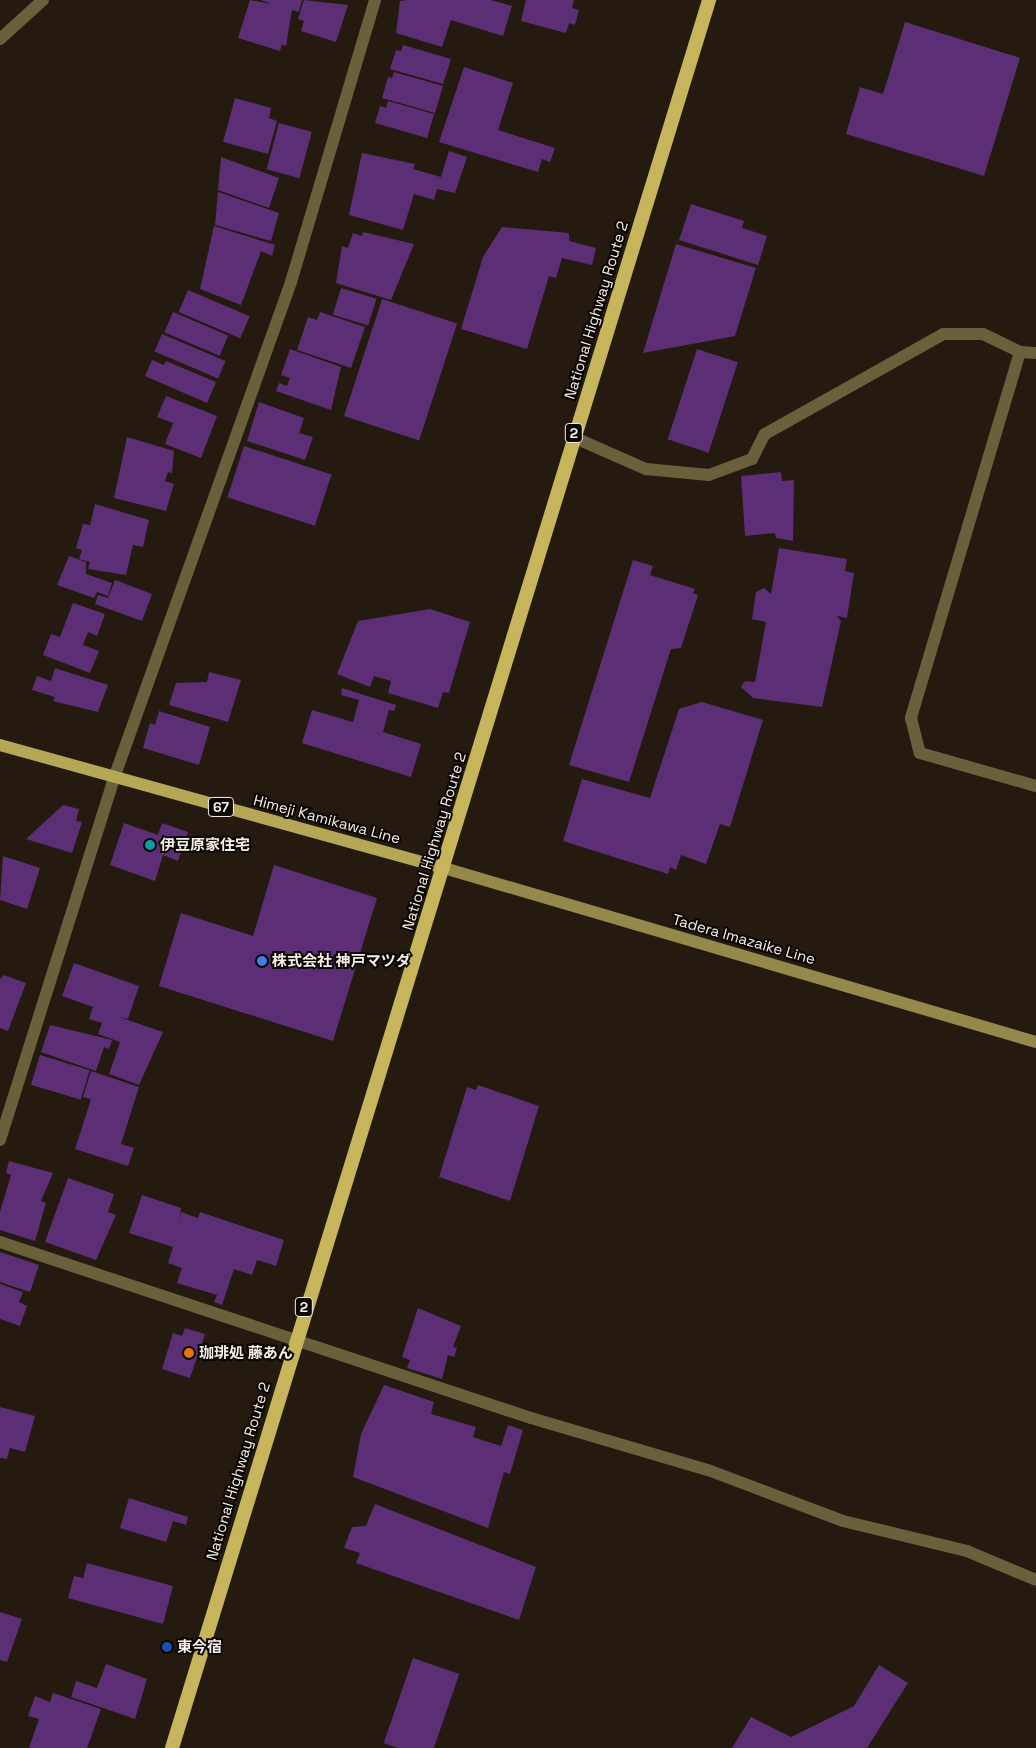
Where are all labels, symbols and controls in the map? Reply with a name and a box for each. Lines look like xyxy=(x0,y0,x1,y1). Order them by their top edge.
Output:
street label: National Highway Route 2 xyxy=(560,219,632,401)
road number: 2 xyxy=(564,422,584,444)
street label: National Highway Route 2 xyxy=(398,750,470,932)
street label: Himeji Kamikawa Line xyxy=(251,791,403,847)
road number: 67 xyxy=(207,796,235,819)
place label: 伊豆原家住宅 xyxy=(160,836,250,854)
marker: 伊豆原家住宅 xyxy=(144,839,156,851)
street label: Tadera Imazaike Line xyxy=(670,910,818,968)
place label: 株式会社 神戸マツダ xyxy=(272,952,411,970)
marker: 株式会社 神戸マツダ xyxy=(256,955,268,967)
road number: 2 xyxy=(294,1295,314,1318)
place label: 珈琲処 藤あん xyxy=(199,1344,293,1362)
marker: 珈琲処 藤あん xyxy=(183,1347,195,1359)
street label: National Highway Route 2 xyxy=(202,1380,274,1562)
place label: 東今宿 xyxy=(177,1638,222,1656)
marker: 東今宿 xyxy=(161,1641,173,1653)

